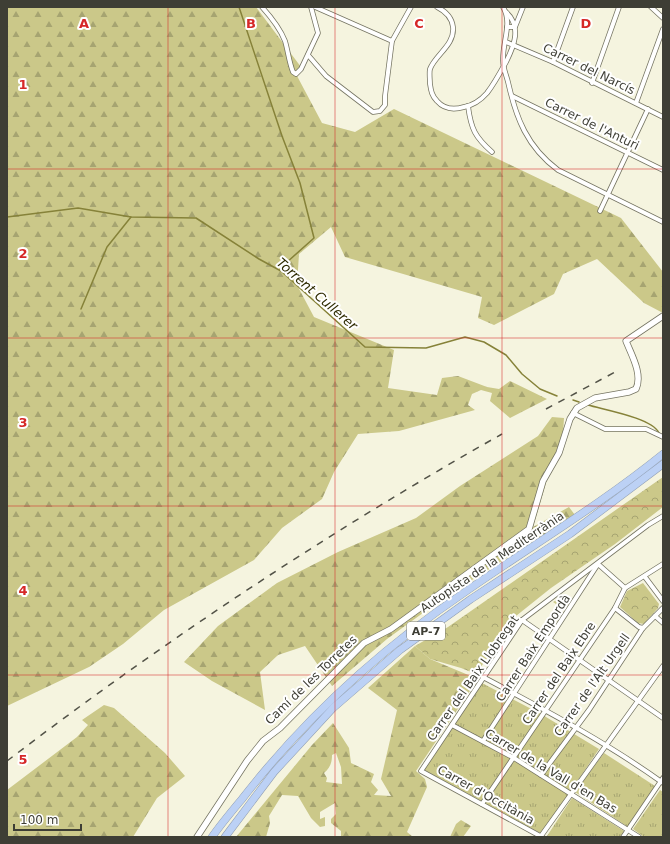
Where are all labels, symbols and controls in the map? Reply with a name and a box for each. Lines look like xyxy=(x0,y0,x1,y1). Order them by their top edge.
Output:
text: A xyxy=(79,16,89,31)
text: B xyxy=(246,16,256,31)
text: C xyxy=(414,16,424,31)
text: D xyxy=(581,16,592,31)
street label: Carrer del Narcís xyxy=(541,41,637,97)
text: 1 xyxy=(18,77,28,92)
street label: Carrer de l'Anturi xyxy=(543,95,641,153)
text: 2 xyxy=(18,246,28,261)
water label: Torrent Cullerer xyxy=(274,255,362,334)
text: 3 xyxy=(18,415,28,430)
street label: Autopista de la Mediterrània xyxy=(417,509,567,615)
text: 4 xyxy=(18,583,28,598)
street label: Carrer Baix Empordà xyxy=(493,592,573,704)
street label: Carrer del Baix Llobregat xyxy=(424,612,522,743)
street label: Carrer del Baix Ebre xyxy=(520,619,598,727)
road number: AP-7 xyxy=(407,622,445,640)
street label: Carrer de l'Alt Urgell xyxy=(551,631,633,739)
street label: Camí de les Torretes xyxy=(262,633,360,727)
street label: Carrer de la Vall d'en Bas xyxy=(483,726,619,816)
text: 5 xyxy=(18,752,28,767)
street label: Carrer d'Occitània xyxy=(435,763,537,827)
scale bar xyxy=(14,806,81,832)
text: 100 m xyxy=(20,813,58,827)

